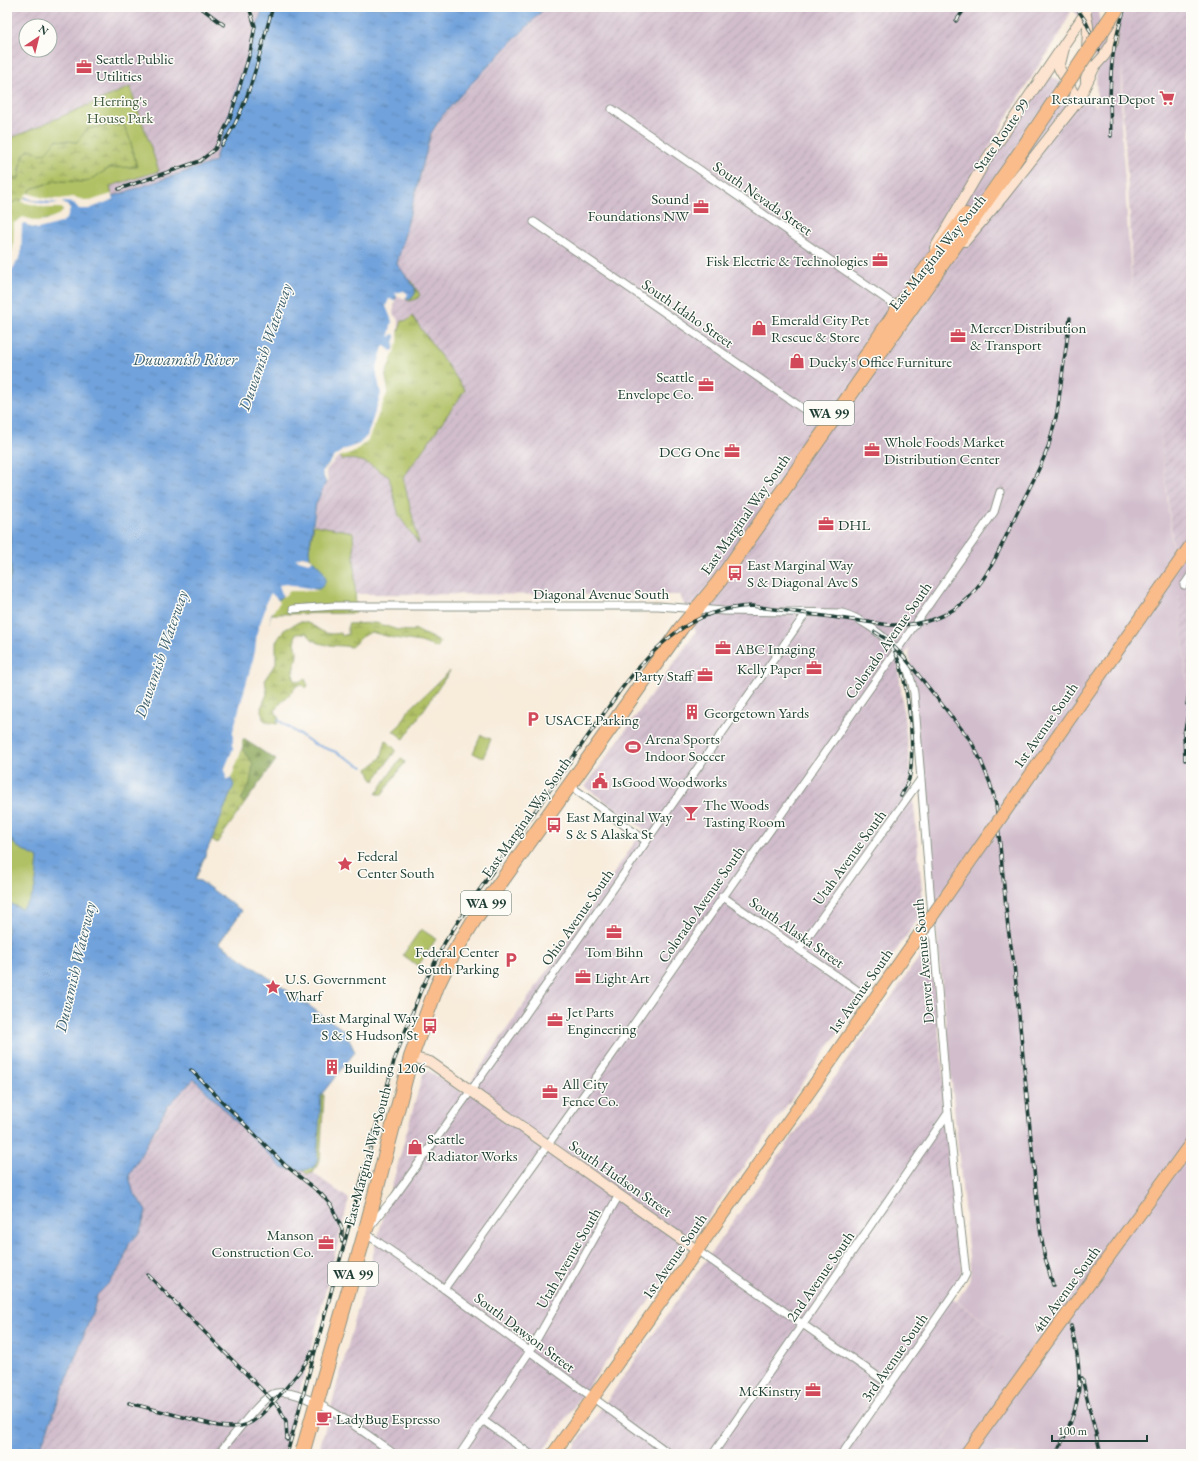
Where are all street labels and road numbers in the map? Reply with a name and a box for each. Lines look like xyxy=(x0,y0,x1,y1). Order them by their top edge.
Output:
street label: State Route 99 xyxy=(969,95,1033,175)
street label: South Nevada Street xyxy=(709,157,817,240)
street label: East Marginal Way South xyxy=(884,190,990,314)
street label: South Idaho Street xyxy=(639,274,738,352)
road number: WA 99 xyxy=(804,401,854,425)
street label: East Marginal Way South xyxy=(696,449,794,578)
street label: Colorado Avenue South xyxy=(840,578,936,702)
street label: Diagonal Avenue South xyxy=(533,584,669,603)
street label: 1st Avenue South xyxy=(1008,678,1082,772)
street label: East Marginal Way South xyxy=(477,752,575,881)
street label: Utah Avenue South xyxy=(808,805,890,908)
street label: Colorado Avenue South xyxy=(653,842,749,966)
street label: Ohio Avenue South xyxy=(537,865,618,969)
road number: WA 99 xyxy=(461,891,511,915)
street label: South Alaska Street xyxy=(746,892,848,972)
street label: Denver Avenue South xyxy=(908,897,938,1024)
street label: 1st Avenue South xyxy=(823,944,897,1038)
street label: East Marginal Way South xyxy=(339,1084,395,1228)
street label: South Hudson Street xyxy=(566,1135,676,1221)
street label: Utah Avenue South xyxy=(531,1204,605,1312)
street label: 1st Avenue South xyxy=(637,1209,711,1303)
street label: 2nd Avenue South xyxy=(782,1227,858,1325)
street label: 4th Avenue South xyxy=(1028,1241,1104,1336)
road number: WA 99 xyxy=(328,1262,378,1286)
street label: South Dawson Street xyxy=(471,1288,579,1376)
street label: 3rd Avenue South xyxy=(857,1309,932,1405)

